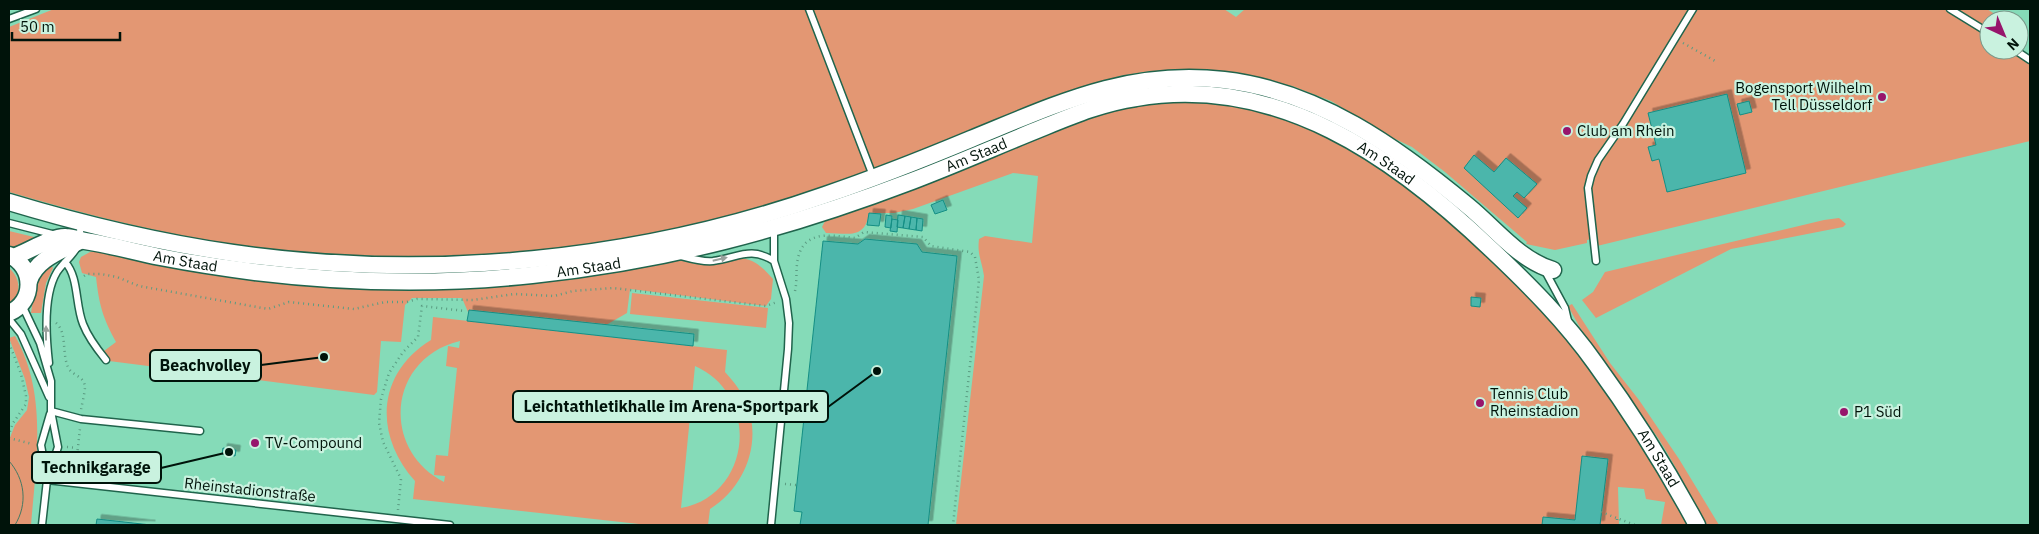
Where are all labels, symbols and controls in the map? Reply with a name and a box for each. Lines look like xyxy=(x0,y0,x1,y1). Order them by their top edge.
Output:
scale bar xyxy=(12,10,120,42)
north arrow xyxy=(1979,10,2029,60)
text: 50 m xyxy=(20,17,55,36)
text: N xyxy=(2003,34,2023,54)
place label: Bogensport Wilhelm Tell Düsseldorf xyxy=(1735,78,1872,114)
marker: Bogensport Wilhelm Tell Düsseldorf xyxy=(1876,91,1888,103)
place label: Club am Rhein xyxy=(1577,121,1674,140)
marker: Club am Rhein xyxy=(1561,125,1573,137)
street label: Am Staad xyxy=(943,133,1010,176)
street label: Am Staad xyxy=(1354,137,1419,189)
street label: Am Staad xyxy=(152,246,219,276)
street label: Am Staad xyxy=(555,253,622,281)
one-way arrow xyxy=(713,255,728,263)
one-way arrow xyxy=(42,324,50,340)
callout: Beachvolley xyxy=(150,350,261,381)
text: Beachvolley xyxy=(160,355,251,375)
place label: Tennis Club Rheinstadion xyxy=(1490,384,1578,420)
callout: Leichtathletikhalle im Arena-Sportpark xyxy=(513,391,828,422)
text: Leichtathletikhalle im Arena-Sportpark xyxy=(524,396,819,416)
marker: Tennis Club Rheinstadion xyxy=(1474,397,1486,409)
place label: P1 Süd xyxy=(1854,402,1902,421)
marker: P1 Süd xyxy=(1838,406,1850,418)
street label: Am Staad xyxy=(1634,425,1684,491)
place label: TV-Compound xyxy=(265,433,362,452)
marker: TV-Compound xyxy=(249,437,261,449)
callout: Technikgarage xyxy=(32,452,161,483)
text: Technikgarage xyxy=(41,457,151,477)
street label: Rheinstadionstraße xyxy=(183,473,317,506)

